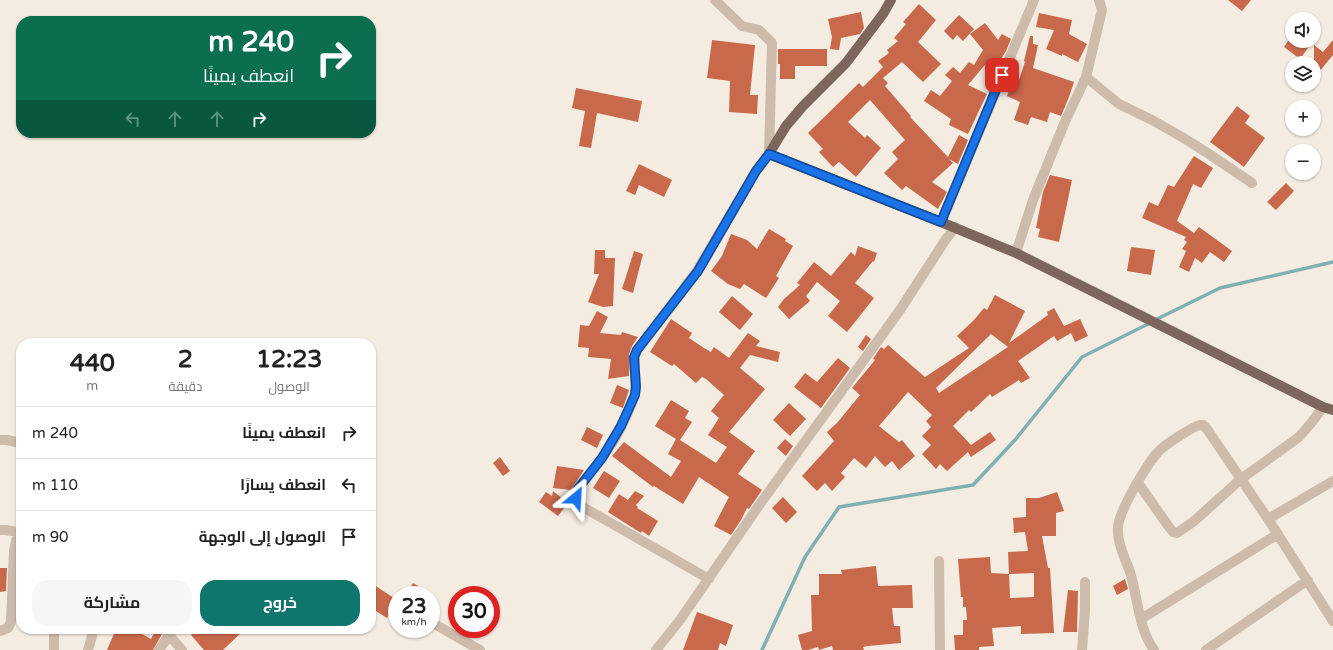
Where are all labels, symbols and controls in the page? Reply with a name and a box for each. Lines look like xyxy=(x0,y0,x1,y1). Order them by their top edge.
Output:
map controls xyxy=(1285,12,1321,180)
button: sound xyxy=(1285,12,1321,48)
text: 240 m xyxy=(208,25,294,59)
icon: right xyxy=(308,32,360,84)
button: layers xyxy=(1285,56,1321,92)
pin xyxy=(985,58,1019,92)
icon: arrive xyxy=(991,64,1013,86)
text: انعطف يمينًا xyxy=(203,65,294,87)
button: + xyxy=(1285,100,1321,136)
icon: left xyxy=(122,108,144,130)
icon: ahead xyxy=(164,108,186,130)
icon: ahead xyxy=(206,108,228,130)
icon: right xyxy=(248,108,270,130)
button: − xyxy=(1285,144,1321,180)
text: 2 xyxy=(178,345,193,374)
text: 12:23 xyxy=(256,345,322,374)
text: 440 xyxy=(70,349,115,378)
text: m xyxy=(86,378,98,394)
text: دقيقة xyxy=(168,379,202,395)
text: الوصول xyxy=(268,379,310,395)
icon: right xyxy=(338,422,360,444)
text: 240 m xyxy=(32,424,78,442)
text: انعطف يمينًا xyxy=(242,424,326,442)
icon: left xyxy=(338,474,360,496)
text: 110 m xyxy=(32,476,78,494)
text: انعطف يسارًا xyxy=(240,476,326,494)
position arrow xyxy=(555,477,597,519)
icon: arrive xyxy=(338,526,360,548)
text: 90 m xyxy=(32,528,69,546)
text: الوصول إلى الوجهة xyxy=(199,528,326,546)
button: مشاركة xyxy=(32,580,192,626)
button: خروج xyxy=(200,580,360,626)
speed limit sign: 30 xyxy=(448,586,500,638)
text: 23 xyxy=(401,595,427,619)
text: km/h xyxy=(401,616,427,628)

